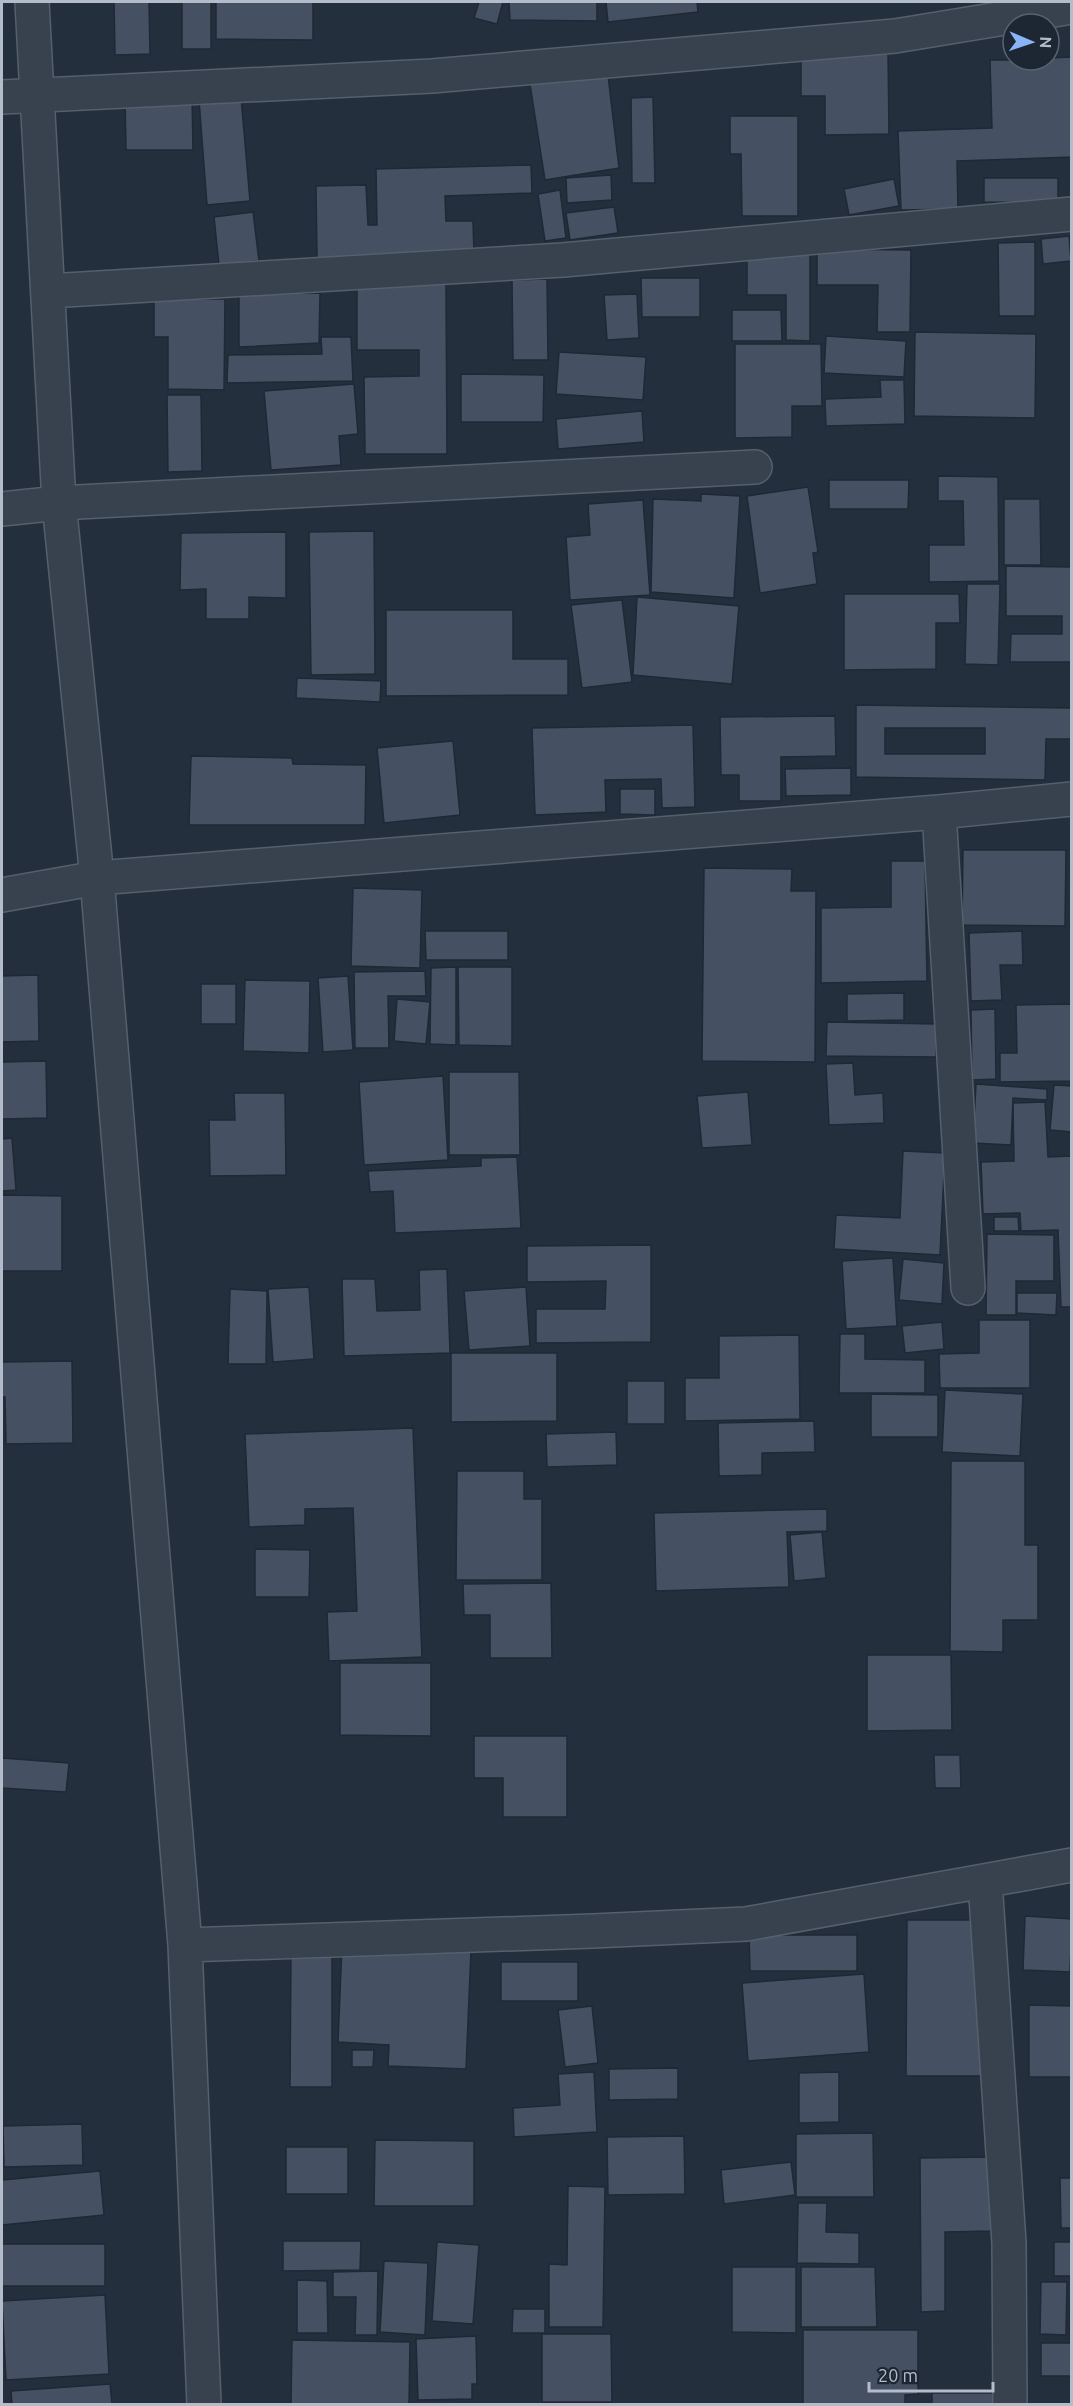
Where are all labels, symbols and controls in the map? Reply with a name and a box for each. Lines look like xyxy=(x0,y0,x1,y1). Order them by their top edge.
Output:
north arrow xyxy=(1001,12,1061,72)
text: N xyxy=(1037,36,1055,49)
scale bar xyxy=(869,2355,994,2393)
text: 20 m xyxy=(878,2365,918,2385)

